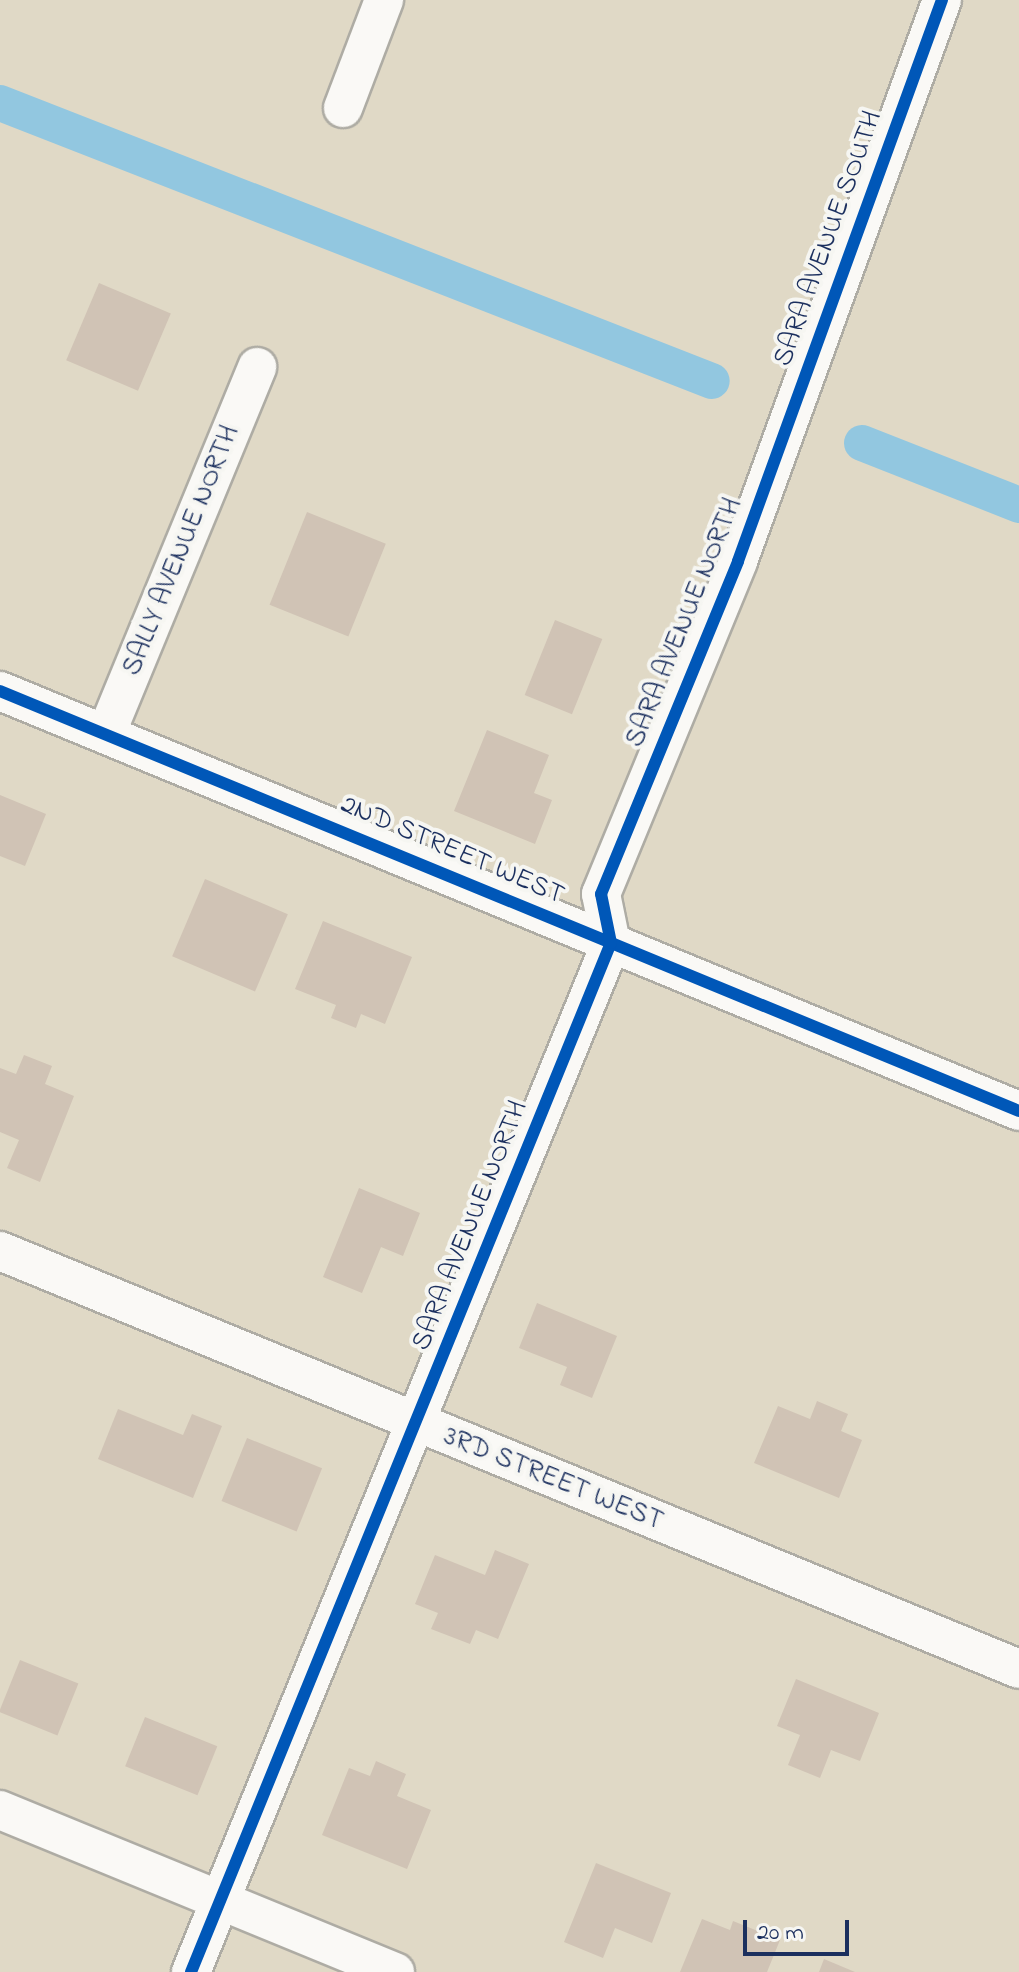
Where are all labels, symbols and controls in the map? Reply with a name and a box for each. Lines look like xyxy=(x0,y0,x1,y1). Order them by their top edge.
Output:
street label: SARA AVENUE SOUTH xyxy=(767,107,891,371)
street label: SALLY AVENUE NORTH xyxy=(116,421,248,681)
street label: SARA AVENUE NORTH xyxy=(620,493,750,753)
street label: 2ND STREET WEST xyxy=(335,789,569,913)
street label: SARA AVENUE NORTH xyxy=(406,1096,536,1356)
street label: 3RD STREET WEST xyxy=(438,1421,668,1539)
scale bar xyxy=(747,1904,853,1954)
text: 20 m xyxy=(757,1916,804,1951)

